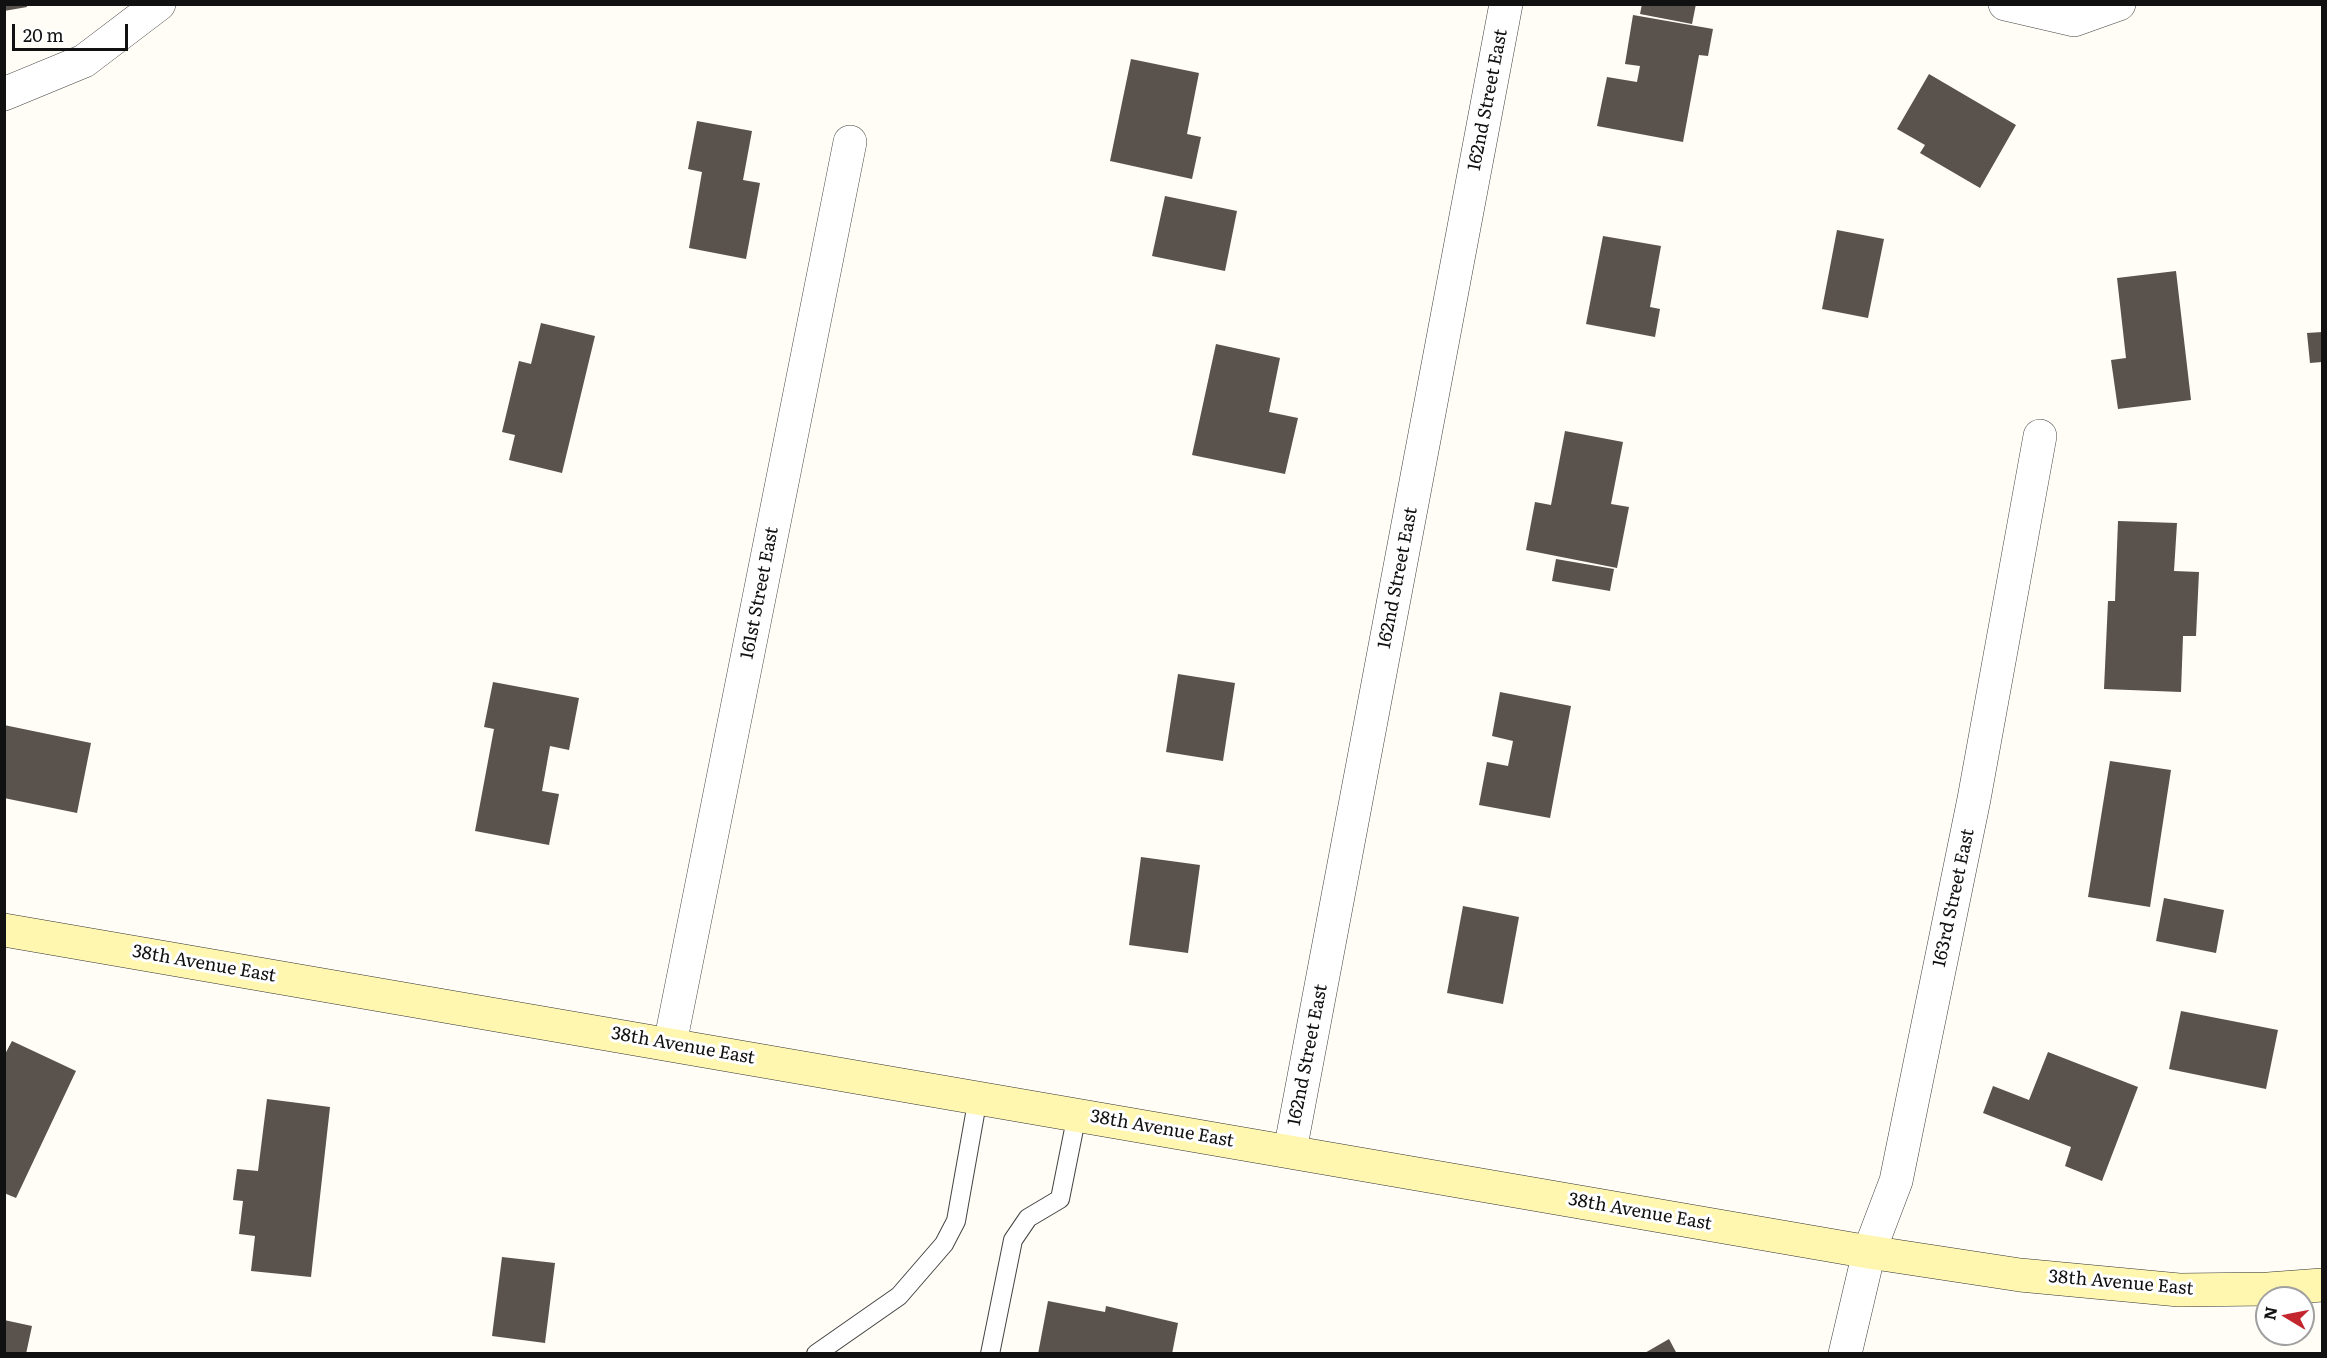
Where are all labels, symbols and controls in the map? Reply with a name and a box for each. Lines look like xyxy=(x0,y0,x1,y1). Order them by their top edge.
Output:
scale bar xyxy=(15,12,130,50)
text: 20 m xyxy=(23,21,64,48)
street label: 162nd Street East xyxy=(1464,27,1512,173)
street label: 162nd Street East xyxy=(1374,505,1422,651)
street label: 161st Street East xyxy=(737,525,783,661)
street label: 163rd Street East xyxy=(1929,827,1979,969)
street label: 38th Avenue East xyxy=(130,941,278,987)
street label: 162nd Street East xyxy=(1284,982,1332,1128)
street label: 38th Avenue East xyxy=(609,1023,757,1069)
street label: 38th Avenue East xyxy=(1088,1106,1236,1152)
street label: 38th Avenue East xyxy=(1566,1189,1714,1235)
street label: 38th Avenue East xyxy=(2048,1266,2194,1300)
north arrow xyxy=(2255,1286,2315,1346)
text: N xyxy=(2256,1305,2282,1322)

